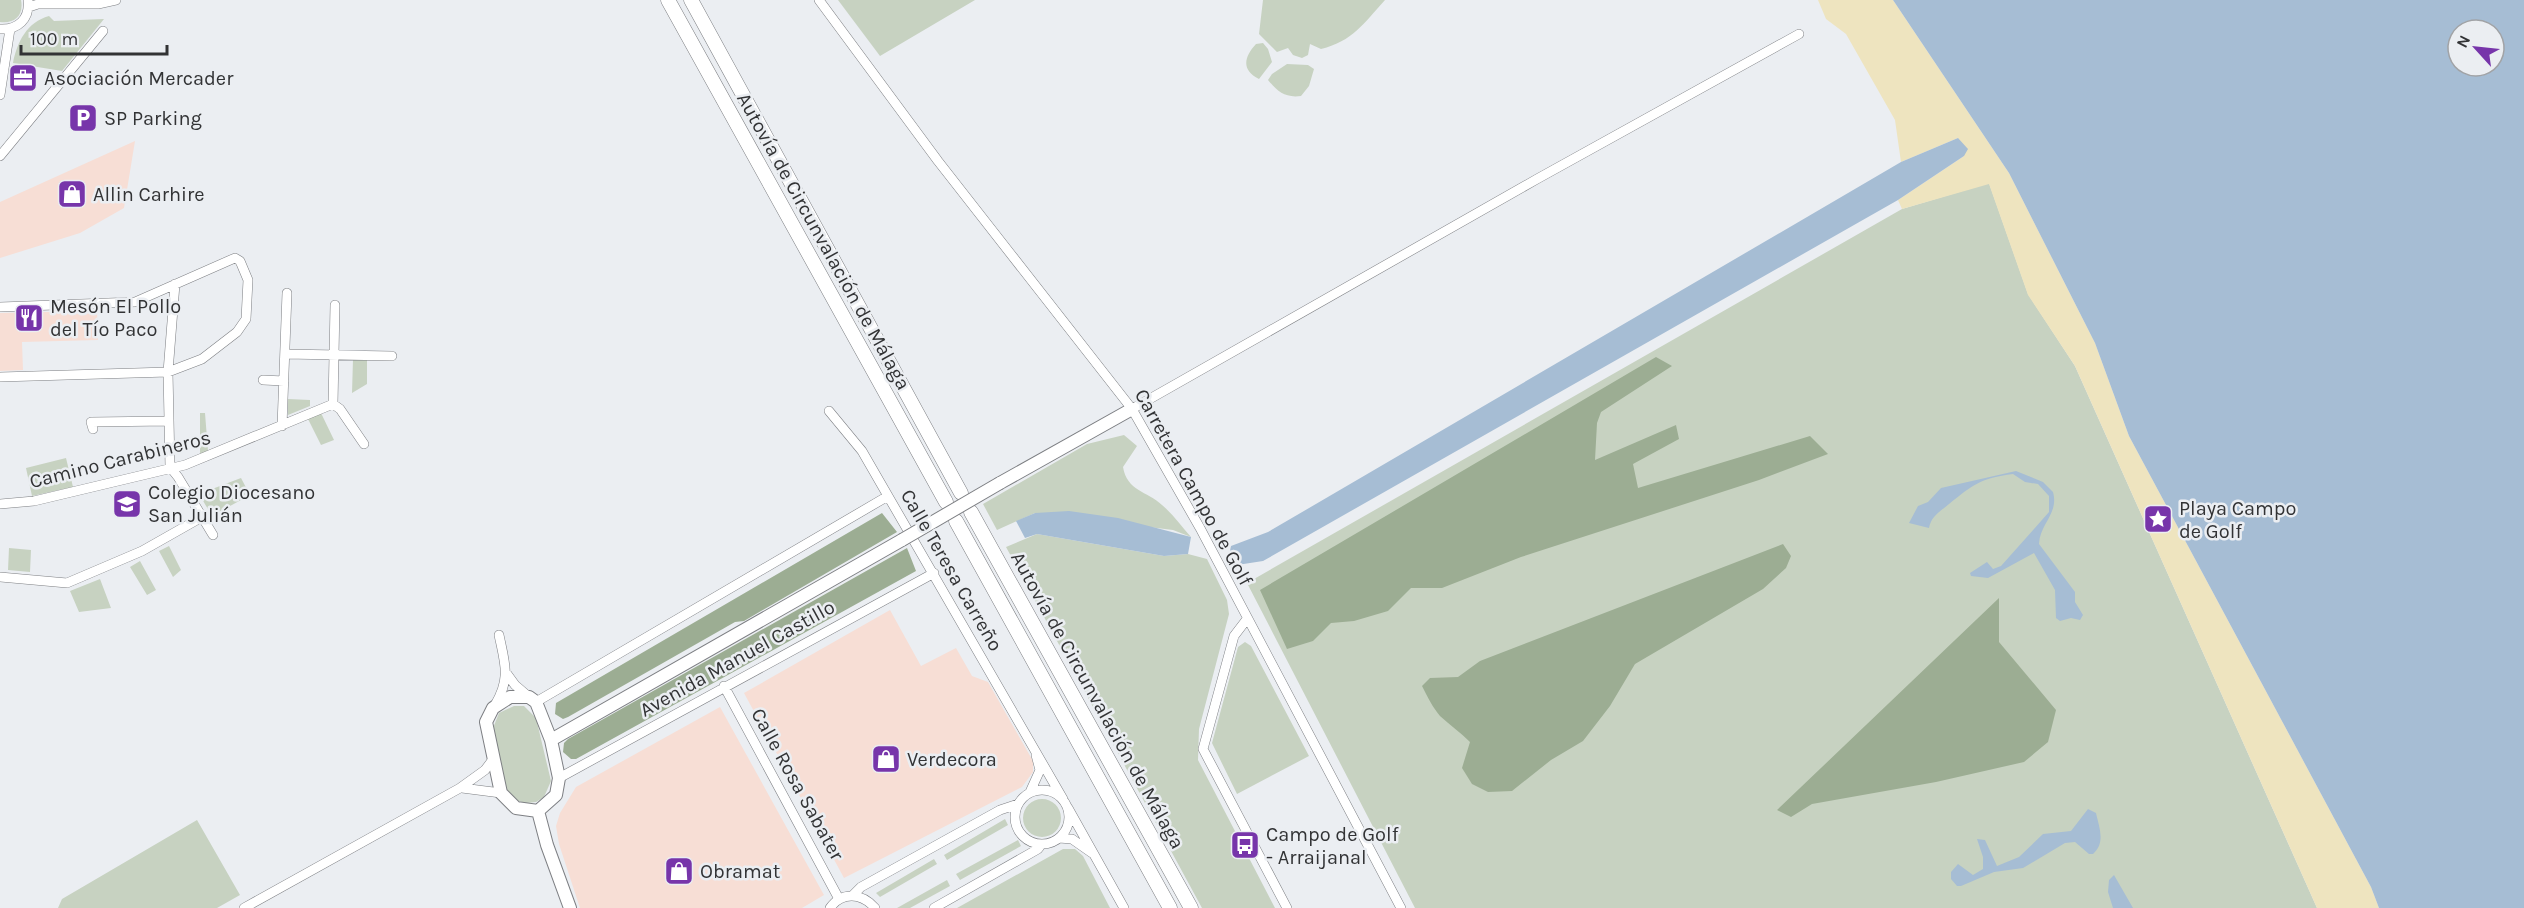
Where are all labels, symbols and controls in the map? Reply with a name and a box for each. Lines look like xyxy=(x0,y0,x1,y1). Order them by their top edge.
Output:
scale bar xyxy=(21,18,166,56)
north arrow xyxy=(2446,18,2506,78)
text: 100 m xyxy=(30,28,78,50)
text: N xyxy=(2452,32,2474,51)
office icon: Asociación Mercader xyxy=(7,62,39,94)
place label: Asociación Mercader xyxy=(44,67,234,90)
street label: Autovía de Circunvalación de Málaga xyxy=(732,89,915,394)
parking icon: SP Parking xyxy=(67,102,99,134)
place label: SP Parking xyxy=(104,107,202,130)
shop icon: Allin Carhire xyxy=(56,178,88,210)
place label: Allin Carhire xyxy=(93,183,205,206)
place label: Mesón El Pollo del Tío Paco xyxy=(50,295,181,341)
restaurant icon: Mesón El Pollo del Tío Paco xyxy=(13,302,45,334)
street label: Carretera Campo de Golf xyxy=(1130,385,1257,590)
street label: Camino Carabineros xyxy=(27,426,213,493)
place label: Colegio Diocesano San Julián xyxy=(148,481,315,527)
street label: Calle Teresa Carreño xyxy=(896,485,1007,655)
school or university icon: Colegio Diocesano San Julián xyxy=(111,488,143,520)
place label: Playa Campo de Golf xyxy=(2179,497,2296,543)
place icon: Playa Campo de Golf xyxy=(2142,503,2174,535)
street label: Autovía de Circunvalación de Málaga xyxy=(1006,548,1189,853)
street label: Avenida Manuel Castillo xyxy=(636,595,839,722)
street label: Calle Rosa Sabater xyxy=(746,704,849,865)
shop icon: Verdecora xyxy=(870,743,902,775)
place label: Verdecora xyxy=(907,748,997,771)
place label: Campo de Golf - Arraijanal xyxy=(1266,823,1399,869)
bus stop icon: Campo de Golf - Arraijanal xyxy=(1229,829,1261,861)
shop icon: Obramat xyxy=(663,855,695,887)
place label: Obramat xyxy=(700,860,781,883)

